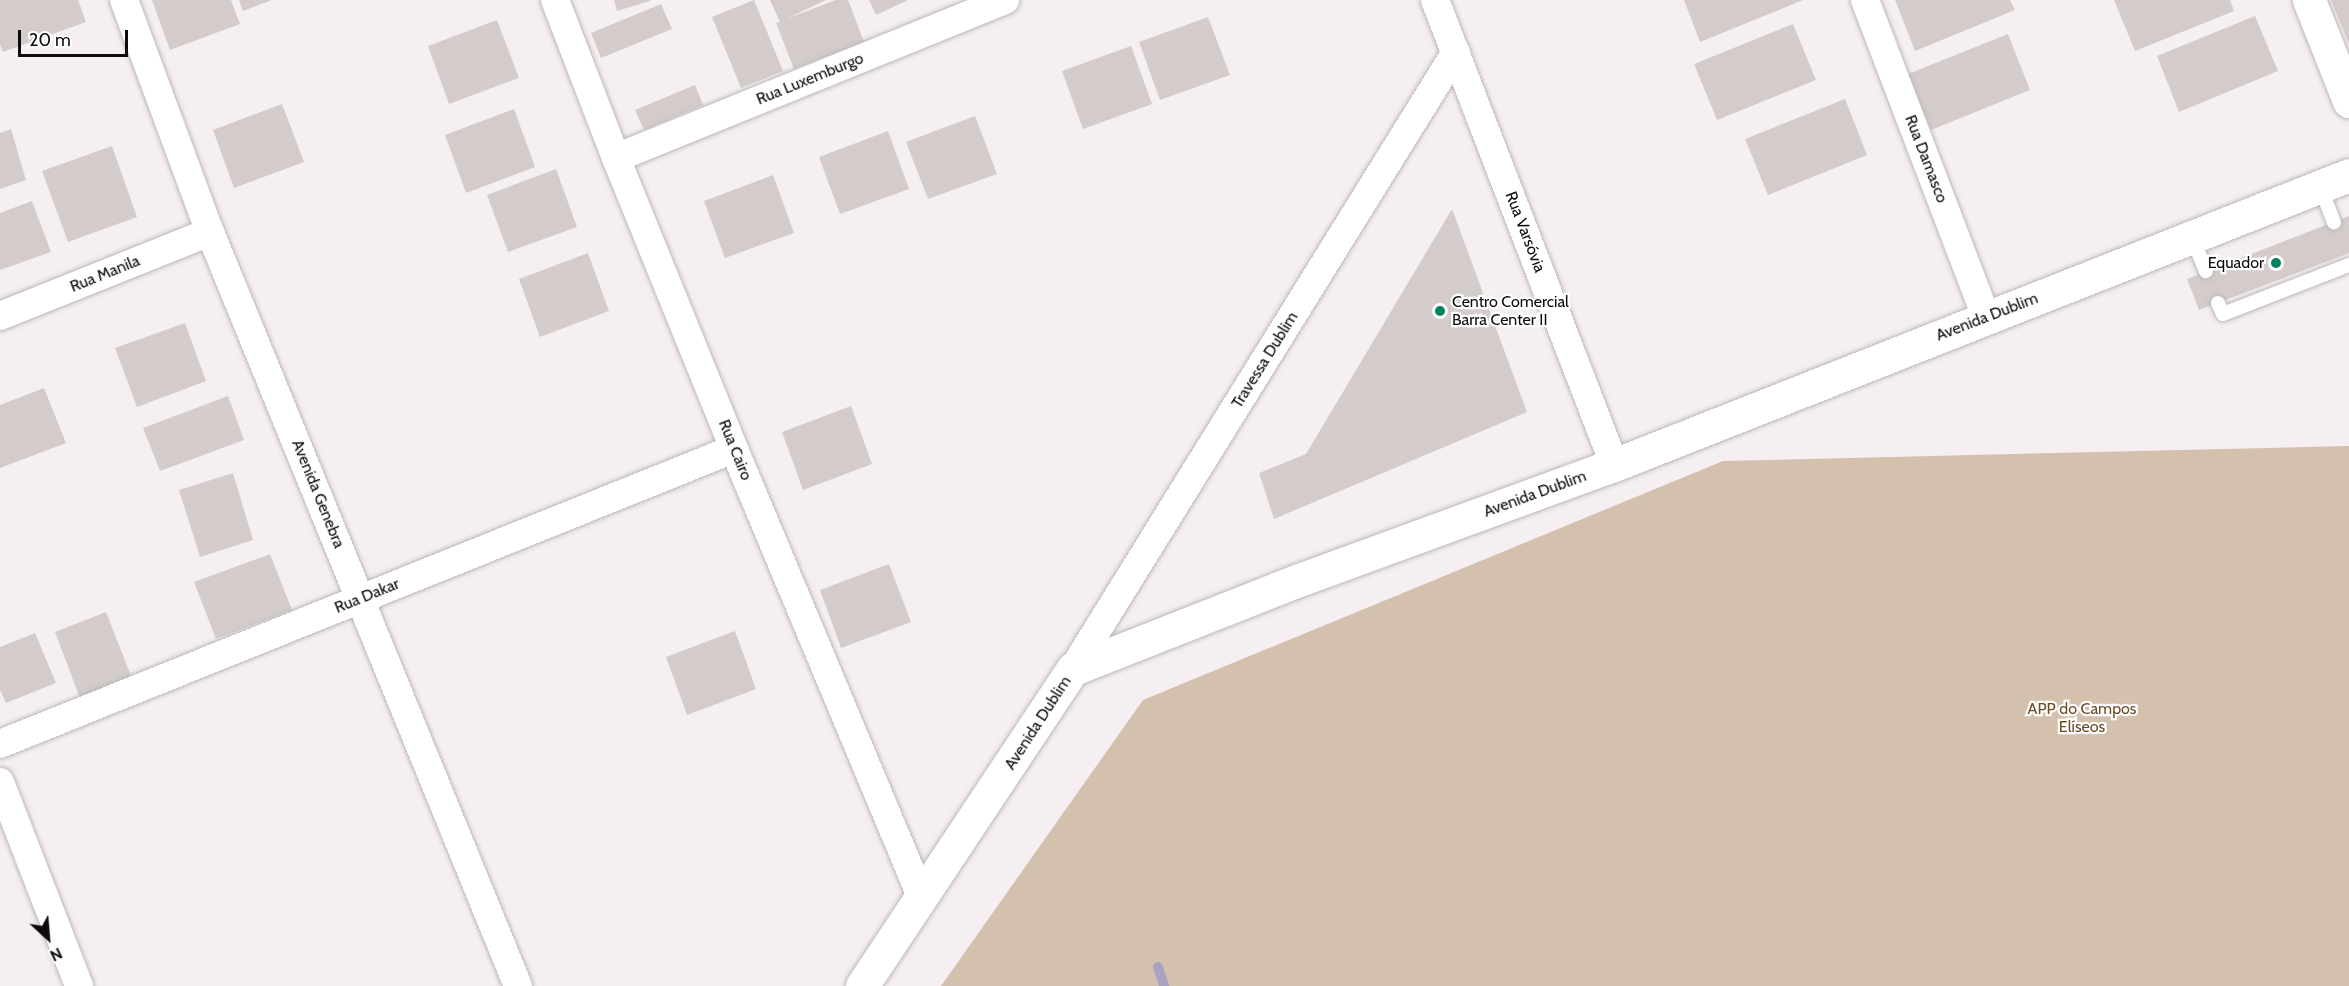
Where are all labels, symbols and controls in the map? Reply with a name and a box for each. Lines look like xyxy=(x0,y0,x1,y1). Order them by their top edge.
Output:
scale bar xyxy=(21,18,130,56)
text: 20 m xyxy=(29,29,71,51)
street label: Rua Luxemburgo xyxy=(754,49,866,109)
street label: Rua Damasco xyxy=(1900,112,1952,206)
street label: Rua Varsóvia xyxy=(1501,189,1549,275)
street label: Rua Manila xyxy=(67,251,143,297)
place label: Equador xyxy=(2208,253,2264,273)
marker: Equador xyxy=(2269,256,2283,270)
street label: Avenida Dublim xyxy=(1933,289,2041,345)
place label: Centro Comercial Barra Center II xyxy=(1452,292,1569,330)
marker: Centro Comercial Barra Center II xyxy=(1433,304,1447,318)
street label: Travessa Dublim xyxy=(1228,308,1302,412)
street label: Rua Cairo xyxy=(714,417,756,483)
street label: Avenida Genebra xyxy=(288,437,348,551)
street label: Avenida Dublim xyxy=(1481,467,1589,521)
street label: Rua Dakar xyxy=(332,574,402,618)
street label: Avenida Dublim xyxy=(1001,673,1075,773)
park label: APP do Campos Elíseos xyxy=(2028,699,2136,737)
north arrow xyxy=(18,908,78,968)
text: N xyxy=(47,944,65,966)

